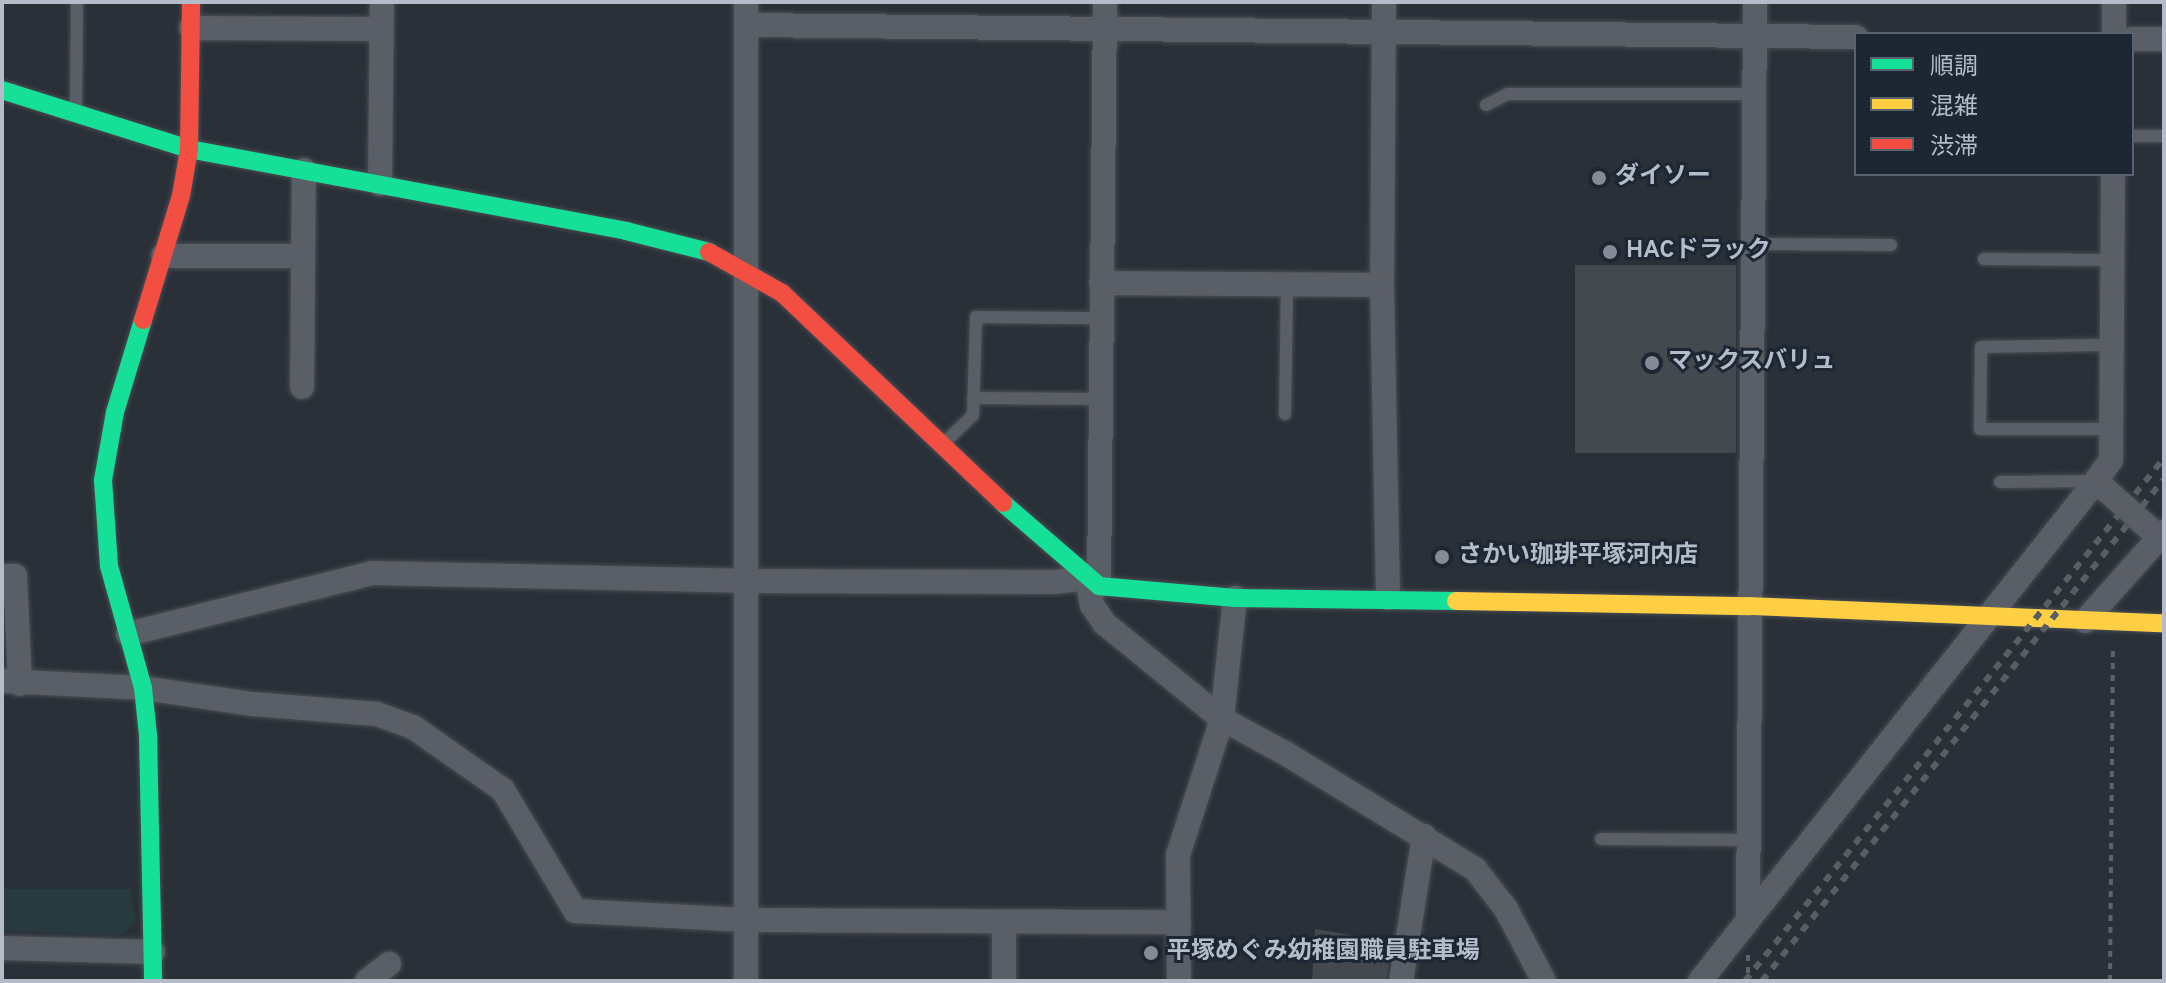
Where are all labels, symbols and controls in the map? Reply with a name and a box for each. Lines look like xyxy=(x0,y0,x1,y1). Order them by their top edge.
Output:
legend xyxy=(1854,32,2134,176)
text: 順調 xyxy=(1930,53,1978,83)
text: 混雑 xyxy=(1930,93,1978,123)
text: 渋滞 xyxy=(1930,133,1978,163)
place label: ダイソー xyxy=(1615,164,1711,192)
marker: ダイソー xyxy=(1590,169,1608,187)
place label: HACドラック xyxy=(1626,238,1771,266)
marker: HACドラック xyxy=(1601,243,1619,261)
place label: マックスバリュ xyxy=(1668,349,1836,377)
marker: マックスバリュ xyxy=(1643,354,1661,372)
place label: さかい珈琲平塚河内店 xyxy=(1458,543,1698,571)
marker: さかい珈琲平塚河内店 xyxy=(1433,548,1451,566)
place label: 平塚めぐみ幼稚園職員駐車場 xyxy=(1167,939,1479,967)
marker: 平塚めぐみ幼稚園職員駐車場 xyxy=(1142,944,1160,962)

